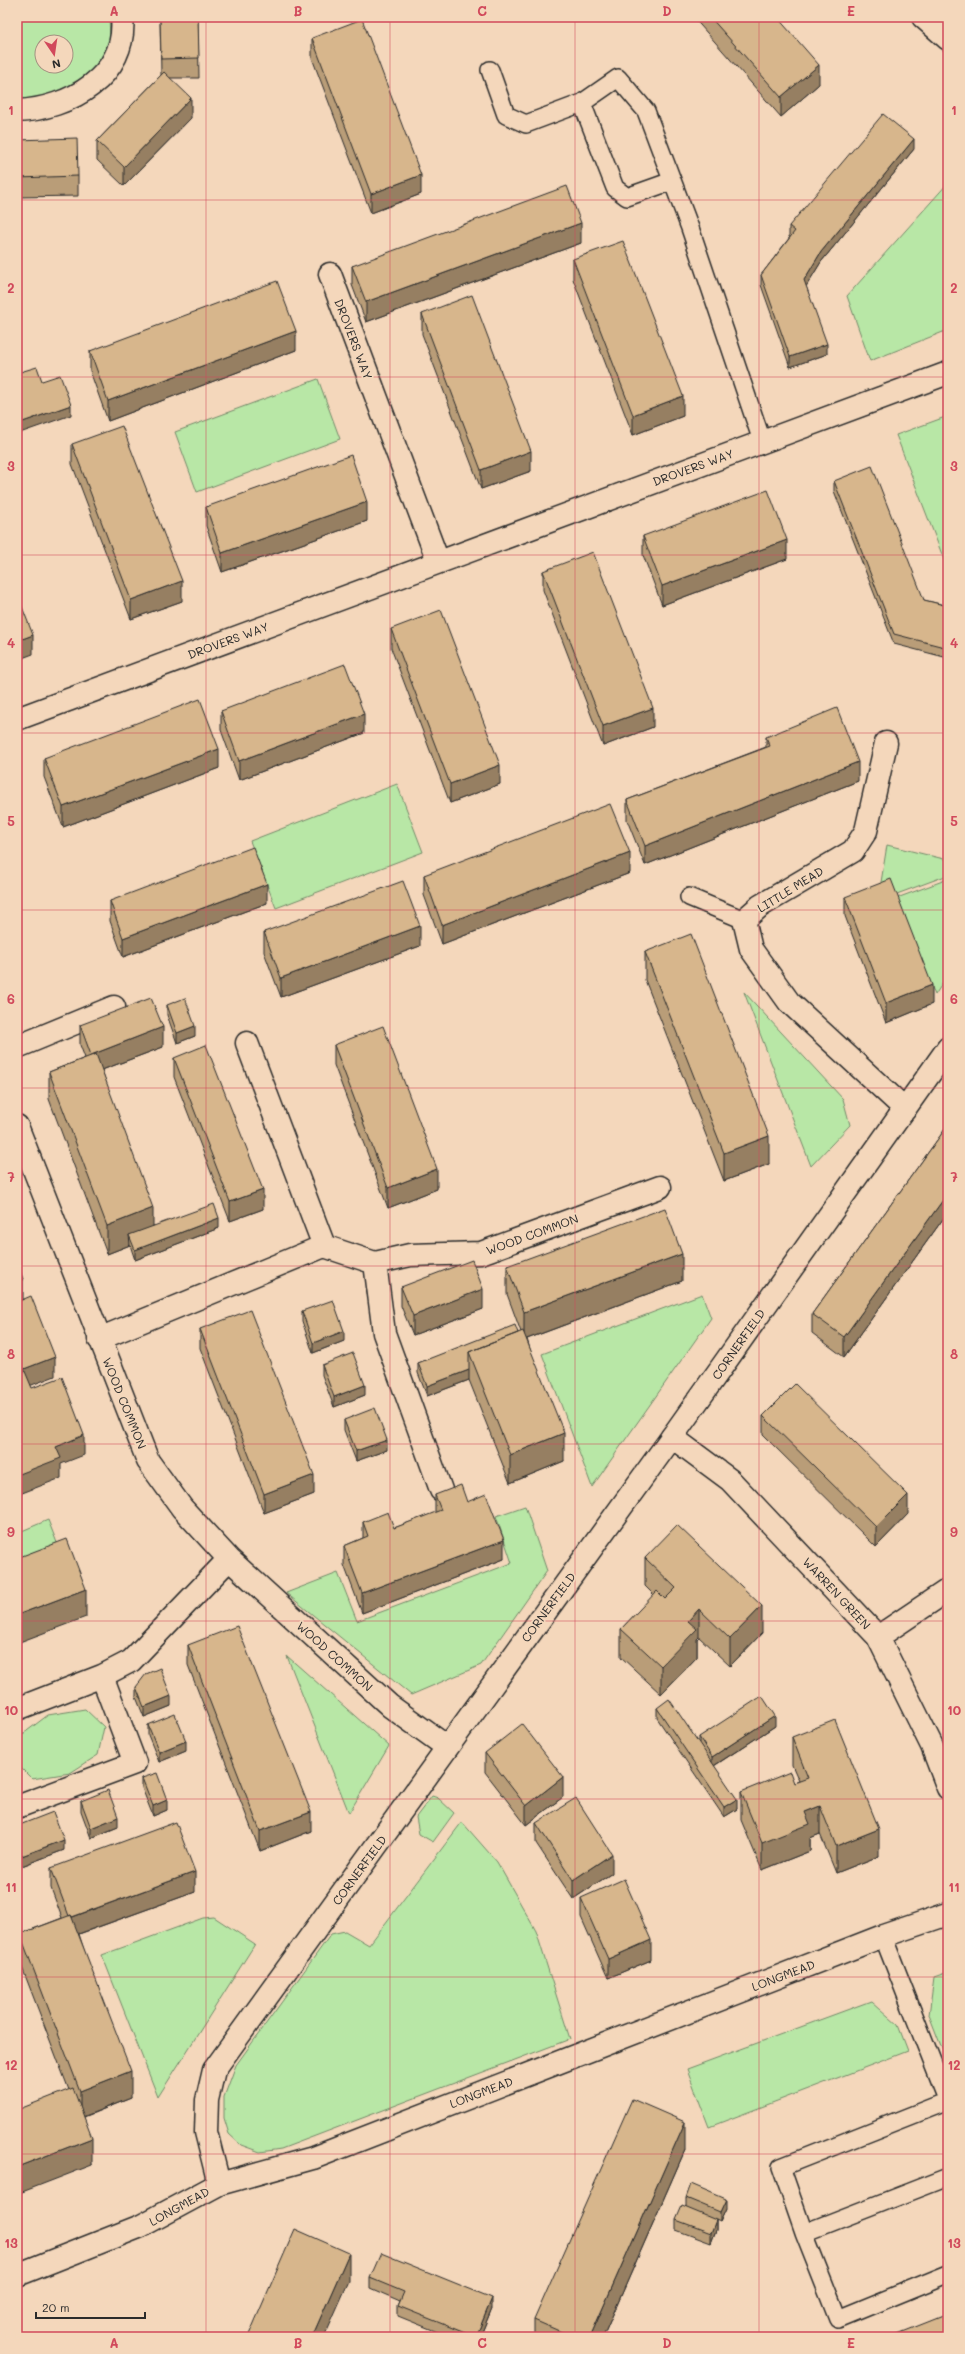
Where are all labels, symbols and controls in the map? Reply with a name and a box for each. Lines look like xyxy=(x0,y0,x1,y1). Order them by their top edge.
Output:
text: A xyxy=(109,2,119,19)
text: B xyxy=(294,2,303,19)
text: C xyxy=(477,2,487,19)
text: D xyxy=(662,2,672,19)
text: E xyxy=(847,2,855,19)
north arrow xyxy=(34,34,74,74)
text: N xyxy=(51,56,62,72)
text: 1 xyxy=(8,101,14,118)
text: 1 xyxy=(951,101,957,118)
text: 2 xyxy=(7,279,15,296)
text: 2 xyxy=(950,279,958,296)
street label: DROVERS WAY xyxy=(331,296,377,382)
street label: DROVERS WAY xyxy=(650,445,736,489)
text: 3 xyxy=(7,457,15,474)
text: 3 xyxy=(950,457,958,474)
street label: DROVERS WAY xyxy=(185,618,271,662)
text: 4 xyxy=(7,634,15,651)
text: 4 xyxy=(950,634,958,651)
text: 5 xyxy=(7,812,15,829)
text: 5 xyxy=(950,812,958,829)
street label: LITTLE MEAD xyxy=(754,862,826,916)
text: 6 xyxy=(7,990,15,1007)
text: 6 xyxy=(950,990,958,1007)
text: 7 xyxy=(7,1168,15,1185)
text: 7 xyxy=(950,1168,958,1185)
street label: WOOD COMMON xyxy=(484,1210,580,1258)
street label: CORNERFIELD xyxy=(708,1306,768,1382)
text: 8 xyxy=(7,1345,15,1362)
text: 8 xyxy=(950,1345,958,1362)
street label: WOOD COMMON xyxy=(99,1355,151,1451)
text: 9 xyxy=(7,1523,15,1540)
text: 9 xyxy=(950,1523,958,1540)
street label: WARREN GREEN xyxy=(799,1554,875,1632)
street label: CORNERFIELD xyxy=(517,1569,579,1645)
street label: WOOD COMMON xyxy=(294,1618,376,1694)
text: 10 xyxy=(4,1701,18,1718)
text: 10 xyxy=(947,1701,961,1718)
street label: CORNERFIELD xyxy=(328,1832,390,1908)
text: 11 xyxy=(5,1878,17,1895)
text: 11 xyxy=(948,1878,960,1895)
street label: LONGMEAD xyxy=(749,1956,817,1994)
text: 12 xyxy=(4,2056,18,2073)
text: 12 xyxy=(947,2056,961,2073)
street label: LONGMEAD xyxy=(447,2073,515,2111)
street label: LONGMEAD xyxy=(146,2183,212,2229)
text: 13 xyxy=(4,2234,18,2251)
text: 13 xyxy=(947,2234,961,2251)
scale bar xyxy=(36,2294,145,2320)
text: 20 m xyxy=(42,2299,70,2315)
text: A xyxy=(109,2334,119,2351)
text: B xyxy=(294,2334,303,2351)
text: C xyxy=(477,2334,487,2351)
text: D xyxy=(662,2334,672,2351)
text: E xyxy=(847,2334,855,2351)

